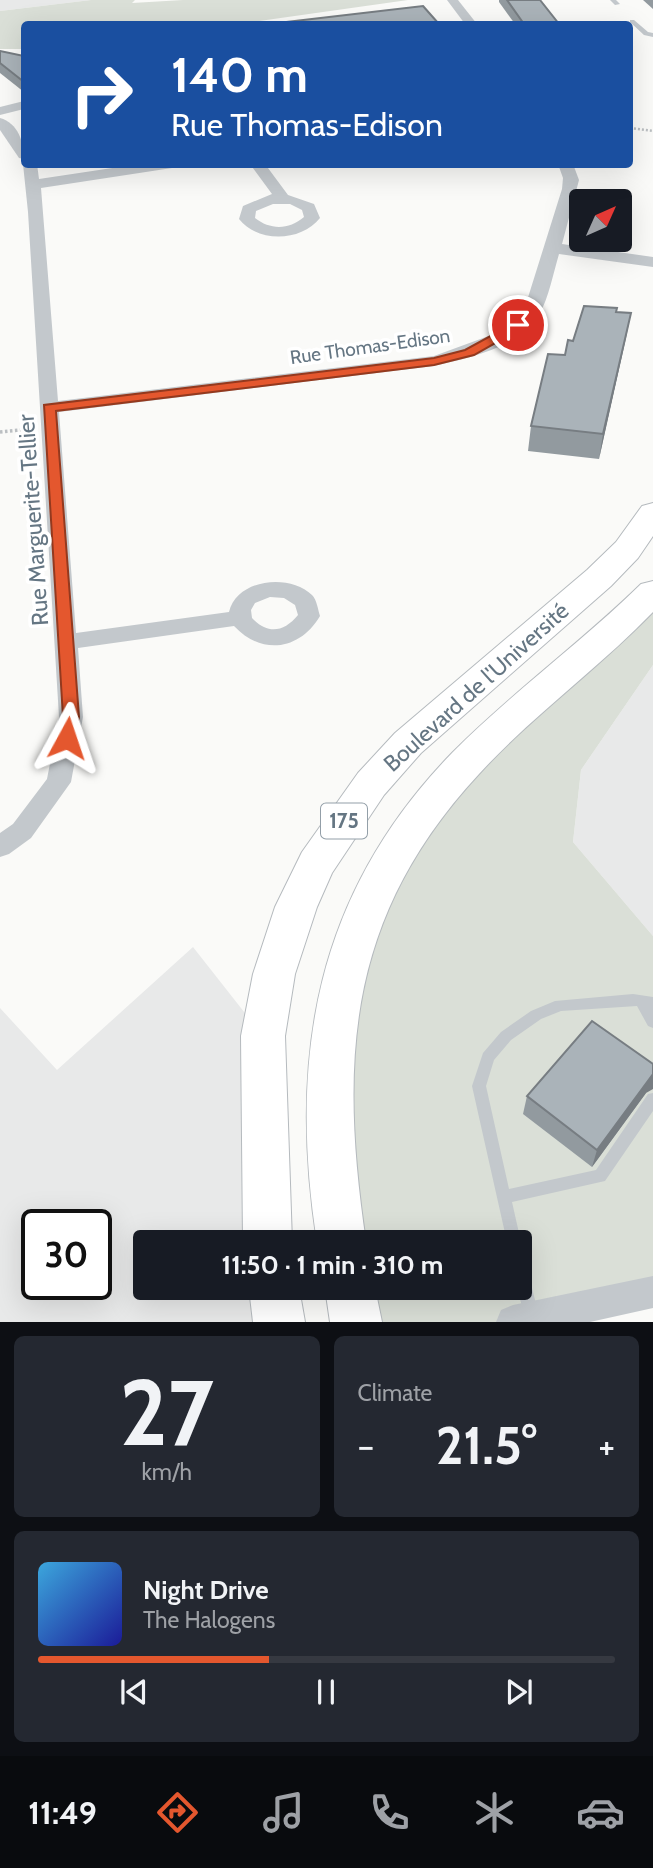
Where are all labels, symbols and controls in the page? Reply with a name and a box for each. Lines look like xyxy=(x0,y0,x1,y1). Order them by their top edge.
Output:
text: 140 m xyxy=(171,45,308,104)
icon: right xyxy=(56,49,147,140)
text: Rue Thomas-Edison xyxy=(171,105,443,144)
north arrow xyxy=(569,189,632,252)
map controls xyxy=(569,189,632,252)
pin xyxy=(488,295,548,355)
icon: arrive xyxy=(499,306,537,344)
street label: Rue Thomas-Edison xyxy=(289,324,452,369)
street label: Rue Marguerite-Tellier xyxy=(12,413,54,627)
street label: Boulevard de l'Université xyxy=(378,596,575,778)
position arrow xyxy=(30,701,104,775)
road number: 175 xyxy=(321,804,367,838)
speed limit sign: 30 xyxy=(21,1209,112,1300)
text: 11:50 · 1 min · 310 m xyxy=(222,1249,443,1281)
text: 27 xyxy=(119,1357,214,1468)
text: Climate xyxy=(358,1379,432,1407)
text: 21.5° xyxy=(436,1414,537,1477)
text: − xyxy=(358,1422,374,1469)
text: + xyxy=(598,1422,615,1469)
text: km/h xyxy=(142,1458,192,1486)
text: Night Drive xyxy=(143,1574,269,1606)
text: The Halogens xyxy=(143,1606,275,1634)
icon: previous xyxy=(115,1673,153,1711)
icon: pause xyxy=(307,1673,345,1711)
icon: next xyxy=(500,1673,538,1711)
icon: directions xyxy=(153,1788,202,1837)
icon: music xyxy=(259,1788,308,1837)
icon: phone xyxy=(365,1788,414,1837)
icon: climate xyxy=(470,1788,519,1837)
icon: car xyxy=(576,1788,625,1837)
text: 11:49 xyxy=(28,1793,97,1832)

